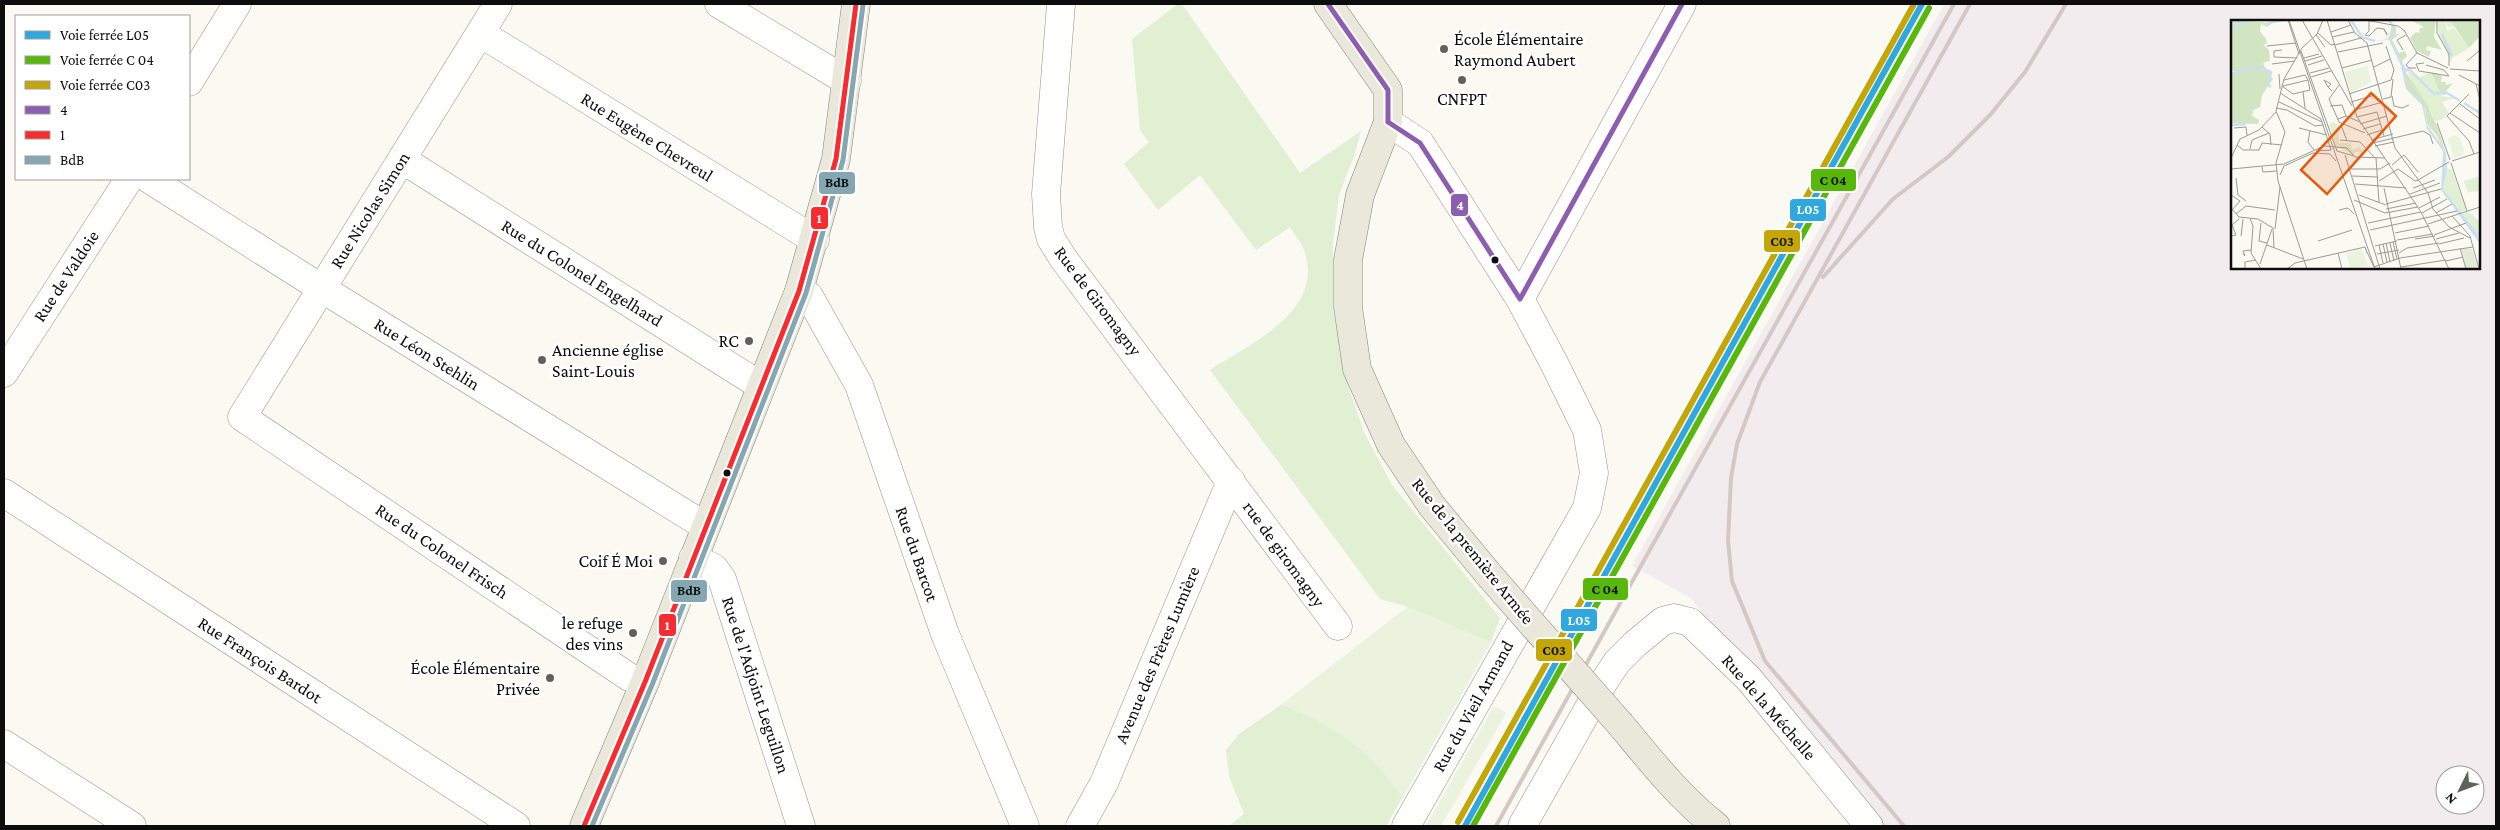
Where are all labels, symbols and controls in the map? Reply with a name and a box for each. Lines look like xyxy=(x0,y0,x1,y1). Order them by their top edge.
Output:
legend xyxy=(15,15,190,180)
inset map xyxy=(2231,20,2480,269)
text: Voie ferrée L05 xyxy=(60,27,149,43)
place label: École Élémentaire Raymond Aubert xyxy=(1454,29,1583,70)
marker: École Élémentaire Raymond Aubert xyxy=(1438,43,1450,55)
text: Voie ferrée C 04 xyxy=(60,52,154,68)
marker: CNFPT xyxy=(1456,74,1468,86)
text: Voie ferrée C03 xyxy=(60,77,150,93)
street label: Rue Eugène Chevreul xyxy=(577,88,717,186)
place label: CNFPT xyxy=(1437,89,1487,109)
text: 4 xyxy=(60,102,68,118)
text: 1 xyxy=(60,127,65,143)
street label: Rue Nicolas Simon xyxy=(326,148,414,272)
text: BdB xyxy=(60,152,84,168)
line badge: C 04 xyxy=(1810,168,1857,192)
line badge: BdB xyxy=(818,171,856,195)
text: C 04 xyxy=(1819,172,1847,188)
text: BdB xyxy=(825,174,849,190)
line badge: 4 xyxy=(1450,193,1469,217)
text: 4 xyxy=(1456,197,1464,213)
line badge: L05 xyxy=(1789,198,1827,222)
text: L05 xyxy=(1797,201,1820,217)
line badge: 1 xyxy=(810,206,829,230)
text: 1 xyxy=(816,210,822,226)
street label: Rue du Colonel Engelhard xyxy=(498,215,667,331)
street label: Rue de Valdoie xyxy=(29,226,103,325)
line badge: C03 xyxy=(1763,229,1801,253)
text: C03 xyxy=(1770,233,1794,249)
street label: Rue de Giromagny xyxy=(1050,242,1146,360)
unlabelled marker xyxy=(1490,255,1500,265)
street label: Rue Léon Stehlin xyxy=(371,314,484,395)
place label: RC xyxy=(719,331,739,351)
marker: RC xyxy=(743,335,755,347)
place label: Ancienne église Saint-Louis xyxy=(552,340,664,381)
marker: Ancienne église Saint-Louis xyxy=(536,354,548,366)
unlabelled marker xyxy=(722,468,732,478)
street label: Rue de la première Armée xyxy=(1408,474,1538,628)
street label: rue de giromagny xyxy=(1239,497,1329,611)
street label: Rue du Colonel Frisch xyxy=(372,499,512,603)
street label: Rue du Barcot xyxy=(891,504,943,605)
place label: Coif É Moi xyxy=(578,551,653,571)
marker: Coif É Moi xyxy=(657,555,669,567)
street label: Avenue des Frères Lumière xyxy=(1111,563,1203,747)
line badge: C 04 xyxy=(1582,577,1629,601)
line badge: BdB xyxy=(670,579,708,603)
text: C 04 xyxy=(1591,581,1619,597)
text: BdB xyxy=(677,582,701,598)
street label: Rue de l'Adjoint Leguillon xyxy=(717,594,794,777)
line badge: L05 xyxy=(1560,608,1598,632)
text: L05 xyxy=(1568,612,1591,628)
street label: Rue François Bardot xyxy=(194,613,326,708)
place label: le refuge des vins xyxy=(562,613,623,654)
line badge: 1 xyxy=(658,613,677,637)
text: 1 xyxy=(664,617,670,633)
marker: le refuge des vins xyxy=(627,627,639,639)
street label: Rue du Vieil Armand xyxy=(1429,636,1518,775)
line badge: C03 xyxy=(1535,638,1573,662)
text: C03 xyxy=(1542,642,1566,658)
street label: Rue de la Méchelle xyxy=(1718,650,1820,764)
place label: École Élémentaire Privée xyxy=(411,658,540,699)
marker: École Élémentaire Privée xyxy=(544,672,556,684)
north arrow xyxy=(2435,765,2485,815)
text: N xyxy=(2441,789,2459,808)

